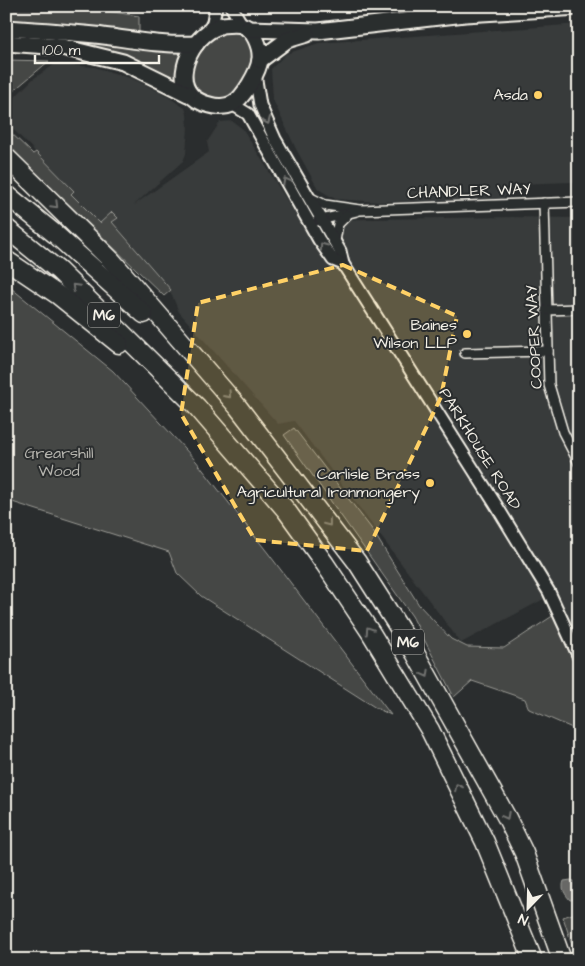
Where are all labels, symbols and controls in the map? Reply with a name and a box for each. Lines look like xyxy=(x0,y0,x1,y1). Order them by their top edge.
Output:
scale bar xyxy=(35,32,159,64)
text: 100 m xyxy=(42,40,81,61)
place label: Asda xyxy=(493,84,528,106)
marker: Asda xyxy=(532,89,544,101)
one-way arrow xyxy=(260,116,271,125)
one-way arrow xyxy=(282,178,292,187)
street label: CHANDLER WAY xyxy=(407,178,532,204)
one-way arrow xyxy=(49,199,58,208)
one-way arrow xyxy=(320,242,329,252)
one-way arrow xyxy=(72,284,81,293)
street label: COOPER WAY xyxy=(520,284,548,390)
road number: M6 xyxy=(88,302,120,328)
place label: Baines Wilson LLP xyxy=(373,314,457,354)
marker: Baines Wilson LLP xyxy=(461,328,473,340)
street label: PARKHOUSE ROAD xyxy=(434,384,526,514)
one-way arrow xyxy=(222,390,231,399)
park label: Grearshill Wood xyxy=(25,442,93,482)
place label: Carlisle Brass Agricultural Ironmongery xyxy=(237,463,420,504)
marker: Carlisle Brass Agricultural Ironmongery xyxy=(424,477,436,489)
one-way arrow xyxy=(322,517,330,526)
one-way arrow xyxy=(366,627,375,636)
road number: M6 xyxy=(392,630,424,654)
one-way arrow xyxy=(420,668,430,677)
one-way arrow xyxy=(453,783,464,792)
one-way arrow xyxy=(500,810,510,819)
north arrow xyxy=(502,884,552,934)
text: N xyxy=(515,908,531,930)

